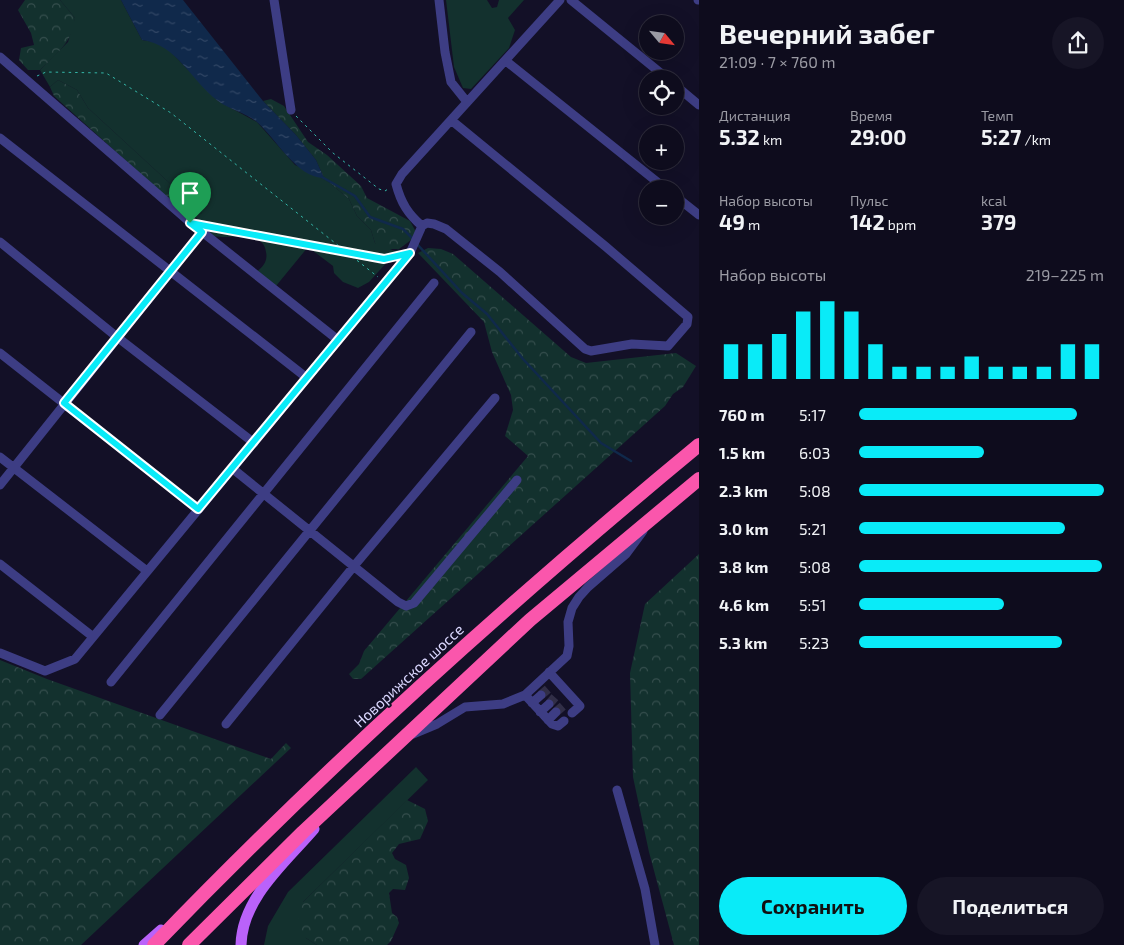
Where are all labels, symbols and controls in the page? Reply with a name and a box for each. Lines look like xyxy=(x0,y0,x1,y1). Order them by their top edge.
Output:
north arrow xyxy=(639,15,684,60)
map controls xyxy=(639,15,684,225)
text: Вечерний забег xyxy=(719,16,935,50)
button: share xyxy=(1052,17,1104,69)
text: 21:09 · 7 × 760 m xyxy=(719,52,836,71)
button: locate xyxy=(639,70,684,115)
text: Дистанция xyxy=(719,107,791,124)
text: Время xyxy=(850,107,892,124)
text: Темп xyxy=(981,107,1014,124)
text: 5.32 xyxy=(719,124,760,149)
text: 29:00 xyxy=(850,124,907,149)
text: 5:27 xyxy=(981,124,1021,149)
button: + xyxy=(639,125,684,170)
text: km xyxy=(760,131,782,148)
text: /km xyxy=(1021,131,1051,148)
pin xyxy=(169,172,211,223)
icon: arrive xyxy=(176,179,204,207)
button: − xyxy=(639,180,684,225)
text: Набор высоты xyxy=(719,192,813,209)
text: Пульс xyxy=(850,192,888,209)
text: kcal xyxy=(981,192,1007,209)
text: 49 xyxy=(719,209,745,234)
text: 142 xyxy=(850,209,885,234)
text: 379 xyxy=(981,209,1016,234)
text: m xyxy=(745,216,760,233)
text: bpm xyxy=(885,216,916,233)
text: Набор высоты xyxy=(719,265,826,284)
text: 219–225 m xyxy=(1026,265,1104,284)
text: 760 m xyxy=(719,405,765,424)
text: 5:17 xyxy=(799,405,826,424)
text: 1.5 km xyxy=(719,443,765,462)
text: 6:03 xyxy=(799,443,830,462)
text: 2.3 km xyxy=(719,481,768,500)
text: 5:08 xyxy=(799,481,831,500)
text: 3.0 km xyxy=(719,519,769,538)
text: 5:21 xyxy=(799,519,827,538)
text: 3.8 km xyxy=(719,557,768,576)
text: 5:08 xyxy=(799,557,831,576)
text: 4.6 km xyxy=(719,595,769,614)
text: 5:51 xyxy=(799,595,826,614)
street label: Новорижское шоссе xyxy=(350,620,467,731)
text: 5.3 km xyxy=(719,633,767,652)
text: 5:23 xyxy=(799,633,829,652)
button: Сохранить xyxy=(719,877,907,935)
button: Поделиться xyxy=(917,877,1104,935)

